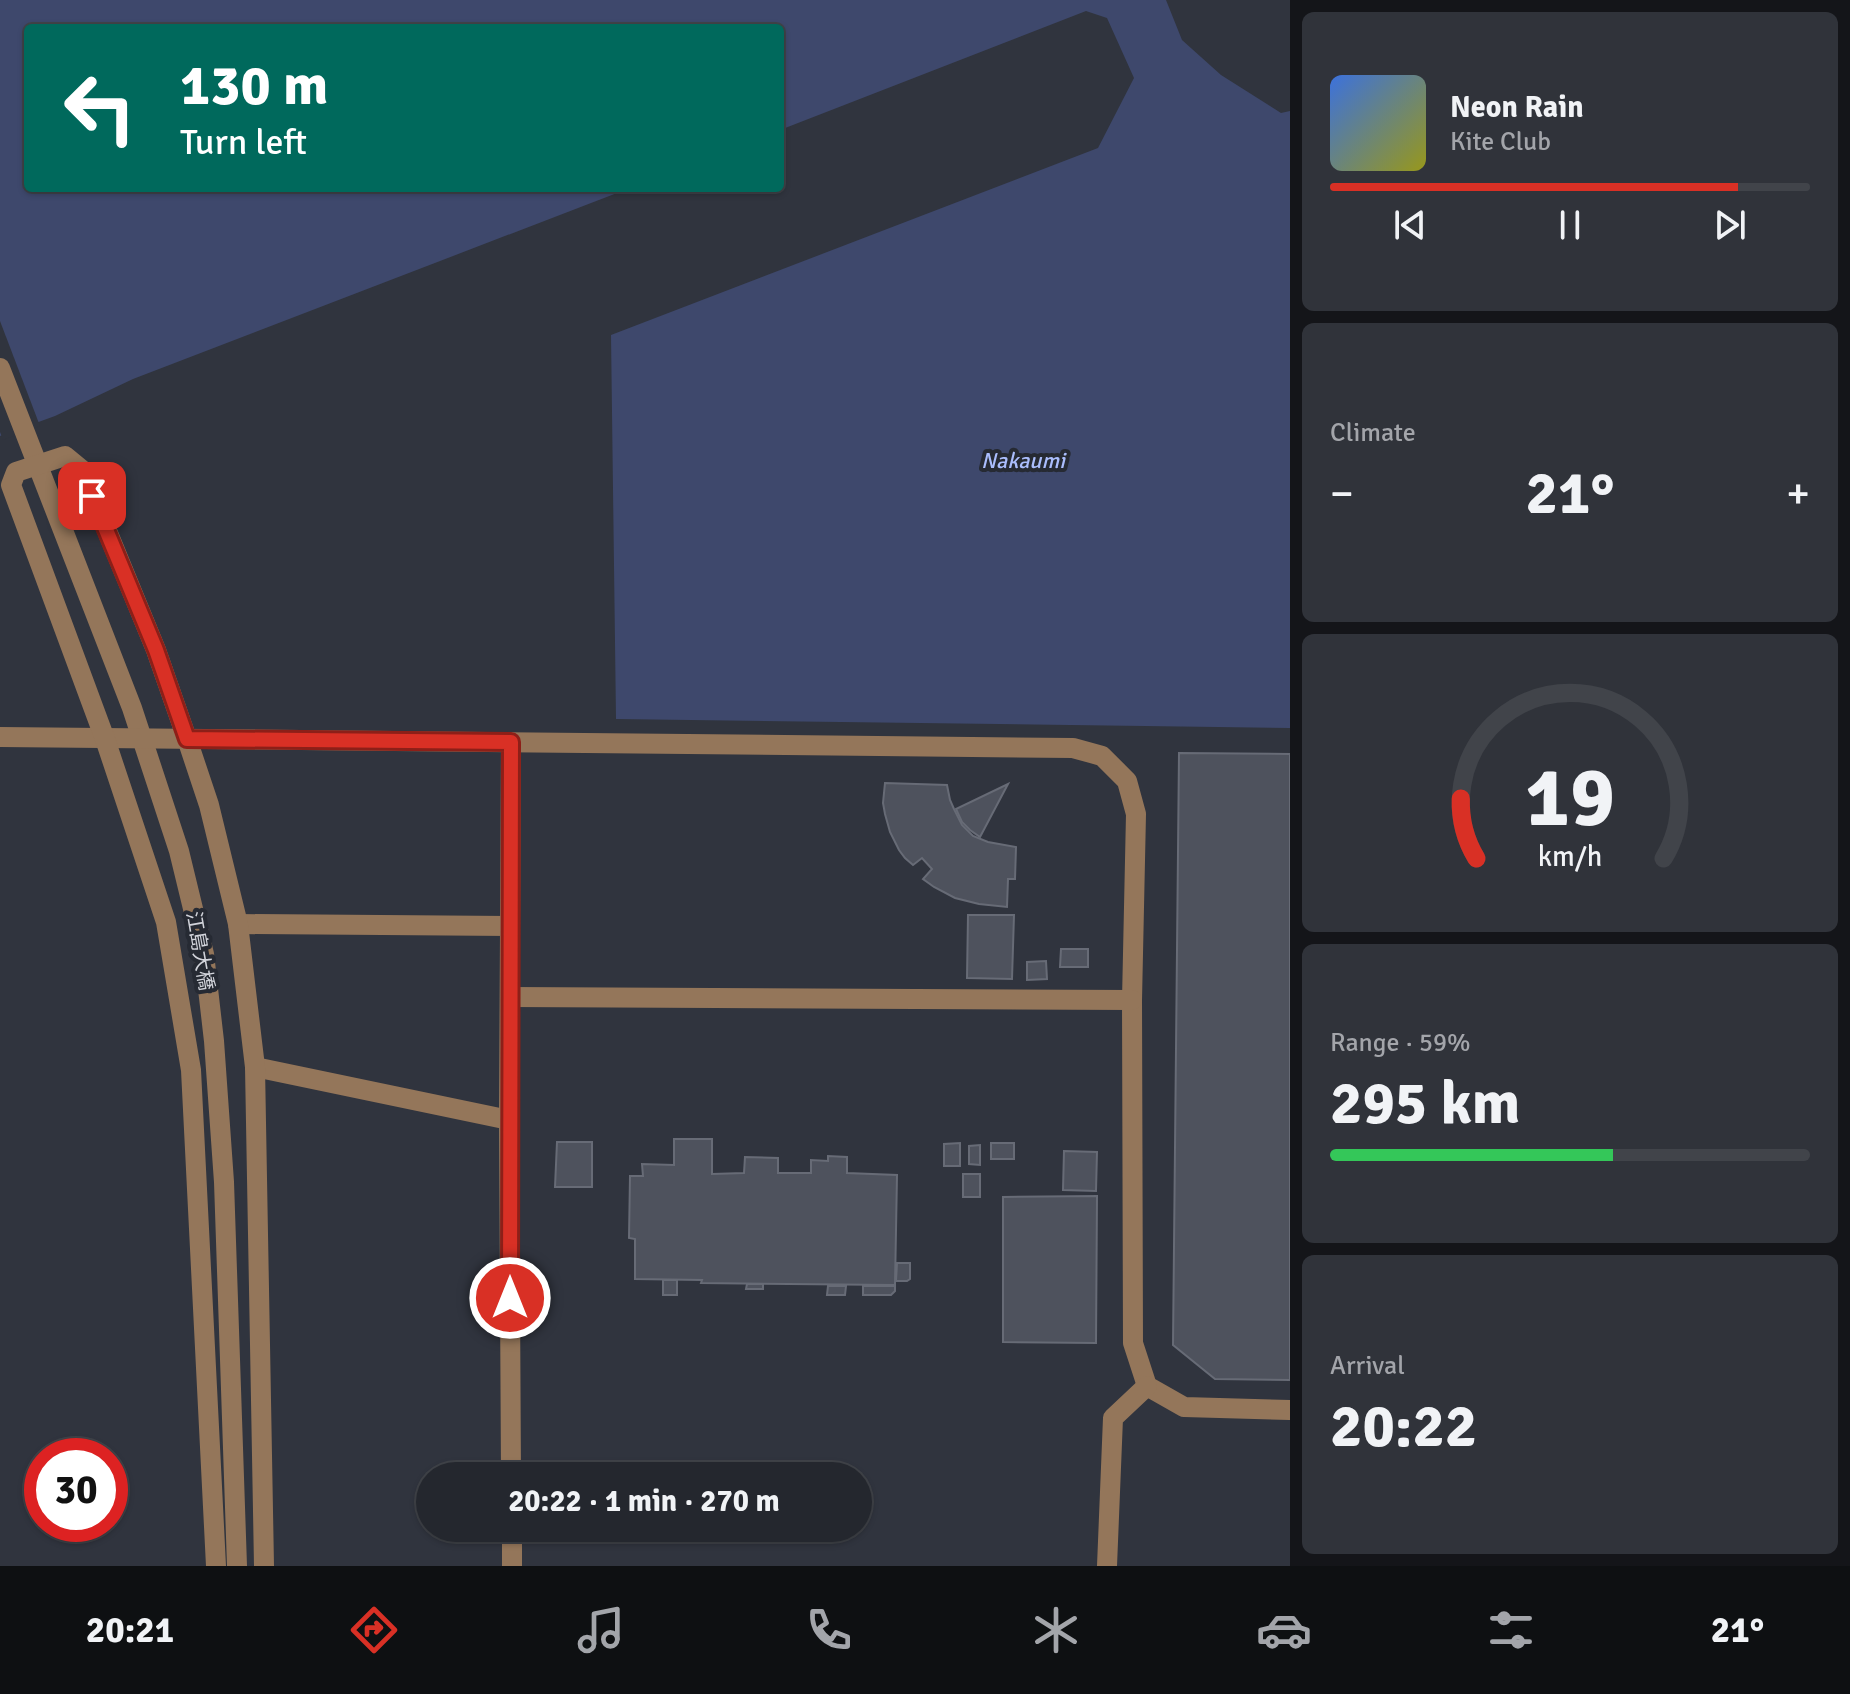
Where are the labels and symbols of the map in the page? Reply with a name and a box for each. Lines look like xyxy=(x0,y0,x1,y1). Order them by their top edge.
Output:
water label: Nakaumi xyxy=(981,447,1067,474)
pin xyxy=(58,462,126,530)
street label: 江島大橋 xyxy=(181,909,219,993)
position arrow xyxy=(468,1256,552,1340)
speed limit sign: 30 xyxy=(24,1438,128,1542)

